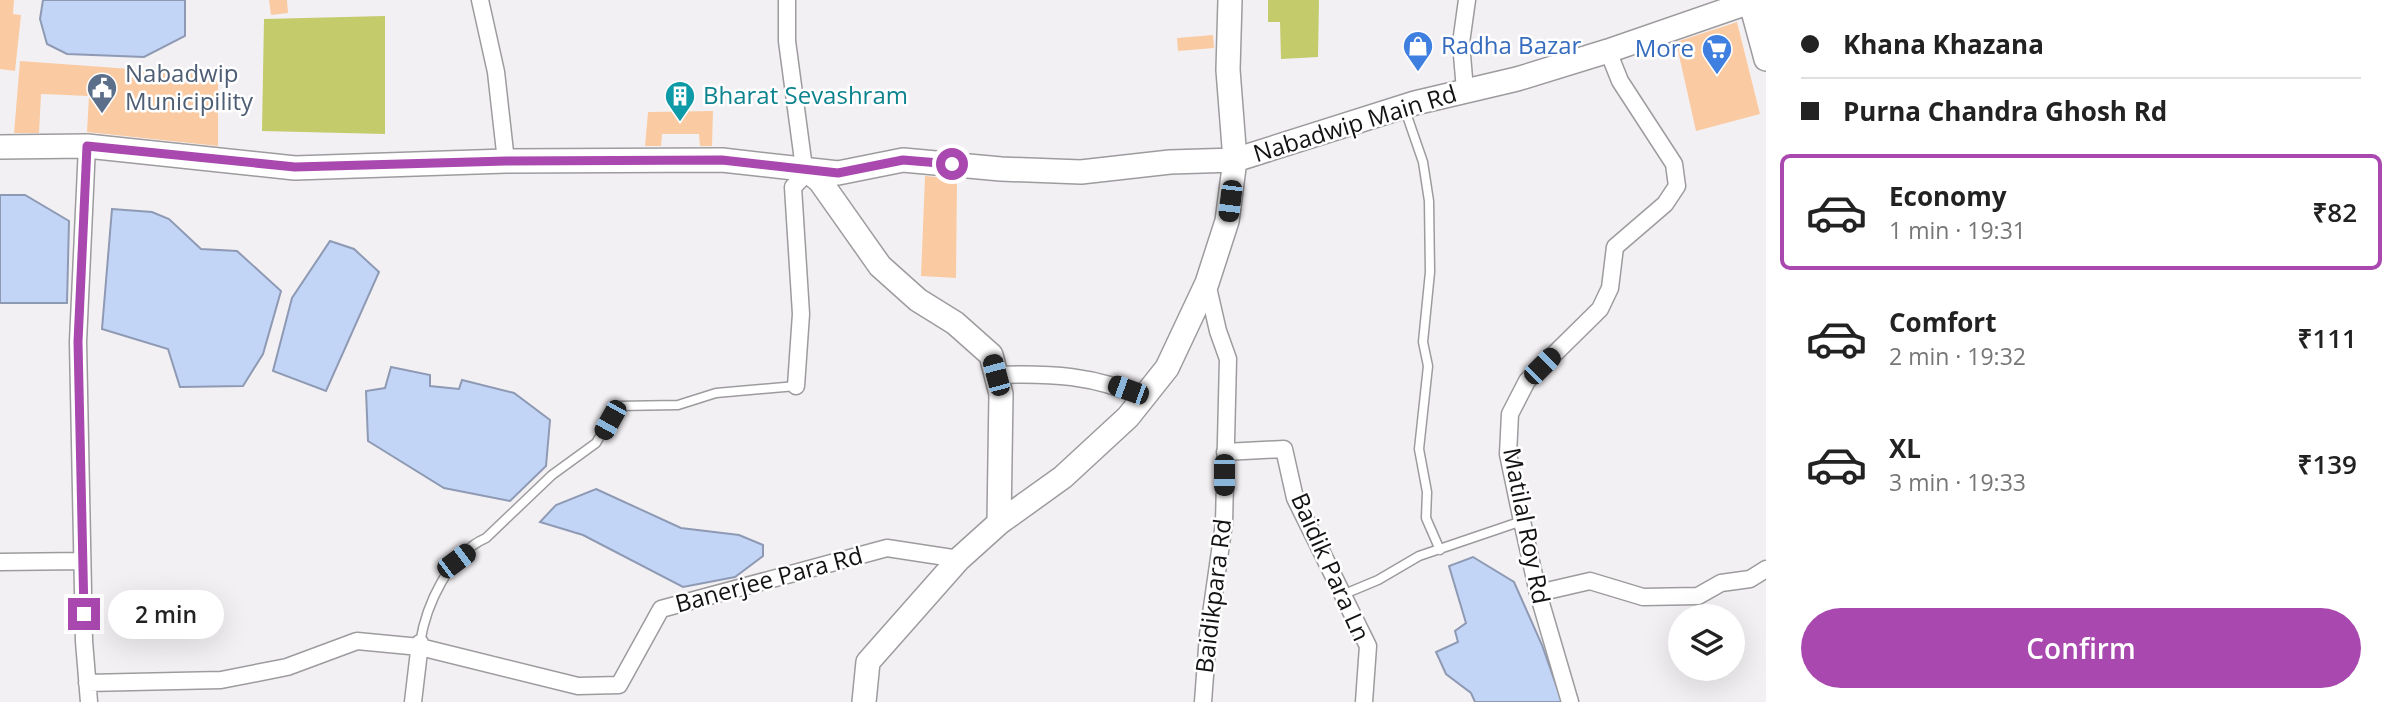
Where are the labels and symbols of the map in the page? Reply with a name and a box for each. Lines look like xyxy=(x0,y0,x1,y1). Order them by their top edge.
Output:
place label: Radha Bazar xyxy=(1441,28,1582,61)
shop icon: Radha Bazar xyxy=(1401,29,1435,73)
place label: More xyxy=(1635,31,1694,64)
supermarket icon: More xyxy=(1700,32,1734,76)
place label: Nabadwip Municipility xyxy=(125,56,254,117)
public building icon: Nabadwip Municipility xyxy=(85,71,119,115)
street label: Nabadwip Main Rd xyxy=(1249,76,1460,169)
place label: Bharat Sevashram xyxy=(703,78,908,111)
building icon: Bharat Sevashram xyxy=(663,79,697,123)
route start xyxy=(936,148,968,180)
car xyxy=(1218,179,1243,223)
car xyxy=(1520,344,1565,388)
car xyxy=(981,352,1012,398)
car xyxy=(1105,373,1152,407)
car xyxy=(591,397,630,443)
street label: Matilal Roy Rd xyxy=(1496,445,1559,607)
car xyxy=(1214,454,1235,496)
street label: Baidik Para Ln xyxy=(1284,487,1379,646)
street label: Baidikpara Rd xyxy=(1187,517,1238,675)
street label: Banerjee Para Rd xyxy=(671,538,866,619)
car xyxy=(433,540,480,582)
callout: 2 min xyxy=(108,590,224,638)
route end xyxy=(68,598,100,630)

